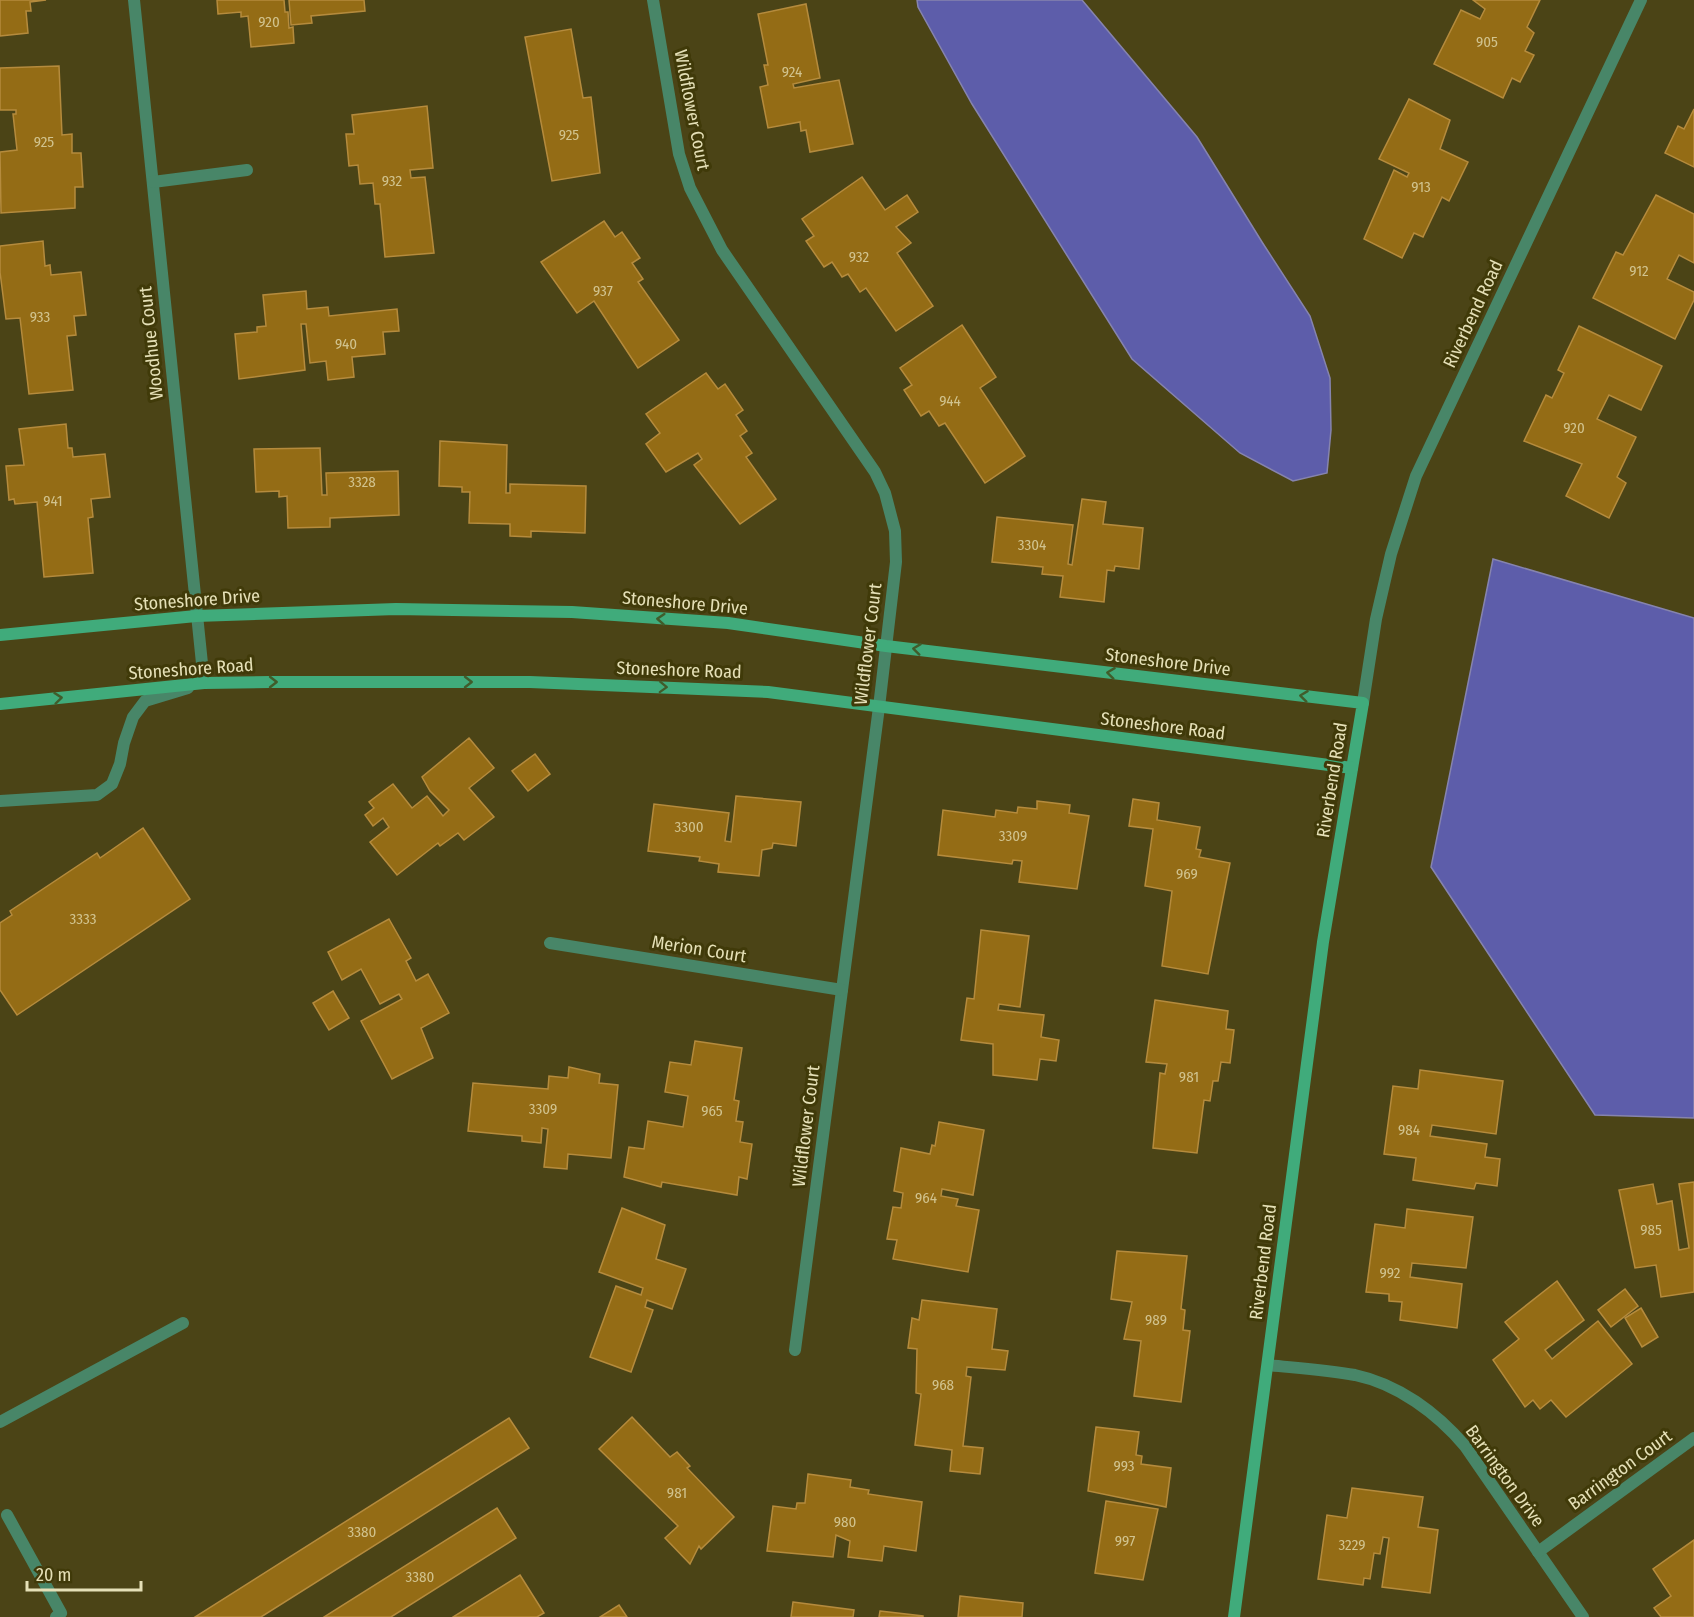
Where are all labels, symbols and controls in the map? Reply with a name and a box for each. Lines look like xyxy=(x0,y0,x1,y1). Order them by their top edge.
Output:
house number: 920 xyxy=(258,13,280,31)
house number: 905 xyxy=(1476,33,1498,51)
street label: Wildflower Court xyxy=(670,48,715,172)
house number: 924 xyxy=(782,63,802,81)
house number: 925 xyxy=(559,126,579,144)
house number: 925 xyxy=(34,133,54,151)
house number: 932 xyxy=(382,172,403,190)
house number: 913 xyxy=(1411,178,1431,196)
house number: 932 xyxy=(849,248,870,266)
street label: Riverbend Road xyxy=(1438,257,1508,371)
house number: 912 xyxy=(1629,262,1649,280)
house number: 937 xyxy=(593,282,613,300)
street label: Woodhue Court xyxy=(134,285,168,401)
house number: 933 xyxy=(30,308,50,326)
house number: 940 xyxy=(335,335,357,353)
house number: 944 xyxy=(939,392,961,410)
house number: 920 xyxy=(1563,419,1585,437)
house number: 3328 xyxy=(348,473,376,491)
house number: 941 xyxy=(43,492,63,510)
house number: 3304 xyxy=(1018,536,1046,554)
street label: Wildflower Court xyxy=(850,582,886,706)
street label: Stoneshore Drive xyxy=(133,585,261,615)
street label: Stoneshore Drive xyxy=(621,587,749,619)
one-way arrow xyxy=(657,612,666,625)
street label: Stoneshore Drive xyxy=(1104,643,1232,681)
one-way arrow xyxy=(913,644,922,656)
street label: Stoneshore Road xyxy=(128,654,254,684)
street label: Stoneshore Road xyxy=(616,657,742,683)
one-way arrow xyxy=(1106,667,1115,680)
one-way arrow xyxy=(269,676,278,688)
one-way arrow xyxy=(464,676,473,688)
one-way arrow xyxy=(659,681,668,694)
one-way arrow xyxy=(1300,691,1309,703)
one-way arrow xyxy=(54,692,63,705)
street label: Stoneshore Road xyxy=(1100,707,1226,745)
street label: Riverbend Road xyxy=(1312,721,1352,839)
house number: 3300 xyxy=(674,818,704,836)
house number: 3309 xyxy=(999,827,1027,845)
house number: 969 xyxy=(1176,865,1198,883)
house number: 3333 xyxy=(69,910,97,928)
street label: Merion Court xyxy=(650,931,748,967)
street label: Wildflower Court xyxy=(788,1064,824,1188)
house number: 981 xyxy=(1179,1068,1199,1086)
house number: 3309 xyxy=(529,1100,557,1118)
house number: 965 xyxy=(701,1102,723,1120)
house number: 984 xyxy=(1398,1121,1420,1139)
house number: 964 xyxy=(915,1189,937,1207)
street label: Riverbend Road xyxy=(1245,1203,1281,1321)
house number: 985 xyxy=(1640,1221,1662,1239)
house number: 992 xyxy=(1380,1264,1401,1282)
house number: 989 xyxy=(1145,1311,1167,1329)
house number: 968 xyxy=(932,1376,954,1394)
street label: Barrington Drive xyxy=(1461,1421,1549,1531)
street label: Barrington Court xyxy=(1564,1425,1676,1515)
house number: 993 xyxy=(1113,1457,1135,1475)
house number: 981 xyxy=(667,1484,687,1502)
house number: 980 xyxy=(834,1513,856,1531)
house number: 3380 xyxy=(348,1523,376,1541)
house number: 997 xyxy=(1115,1532,1135,1550)
house number: 3229 xyxy=(1338,1536,1366,1554)
scale bar xyxy=(27,1554,141,1592)
text: 20 m xyxy=(36,1564,71,1586)
house number: 3380 xyxy=(406,1568,434,1586)

